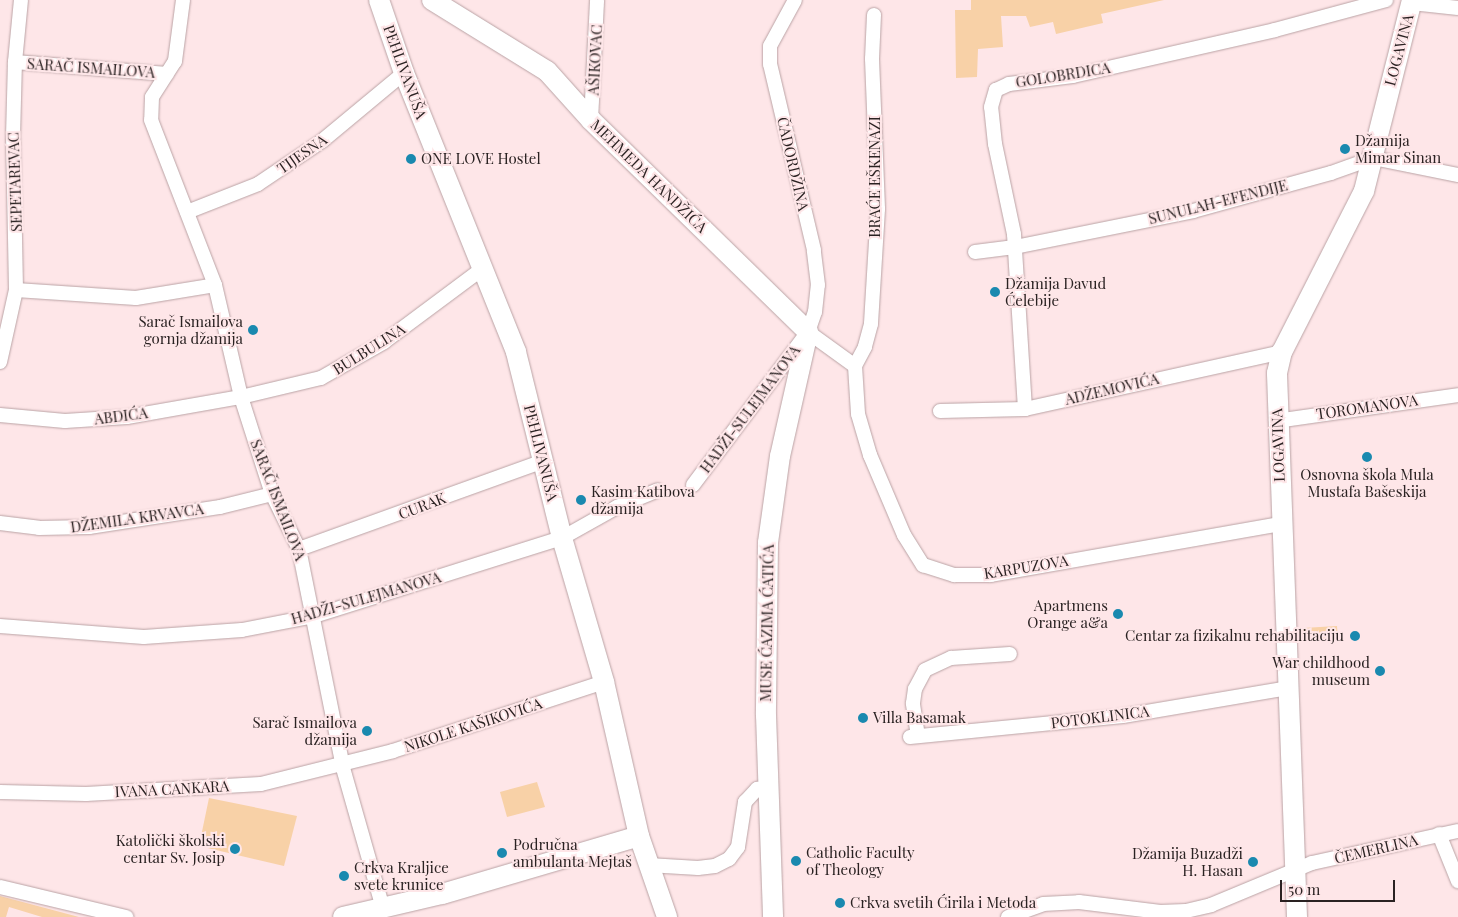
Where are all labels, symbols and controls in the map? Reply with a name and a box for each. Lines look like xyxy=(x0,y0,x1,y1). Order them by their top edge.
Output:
street label: LOGAVINA xyxy=(1381,12,1417,88)
street label: PEHLIVANUŠA xyxy=(380,22,430,122)
street label: AŠIKOVAC xyxy=(584,24,606,96)
street label: SARAČ ISMAILOVA xyxy=(26,55,156,81)
street label: GOLOBRDICA xyxy=(1014,59,1112,91)
street label: ČADORDŽINA xyxy=(773,115,813,213)
street label: MEHMEDA HANDŽIĆA xyxy=(587,116,711,236)
street label: BRAĆE EŠKENAZI xyxy=(866,116,884,238)
street label: TIJESNA xyxy=(274,130,330,178)
place label: Džamija Mimar Sinan xyxy=(1355,131,1442,166)
street label: SEPETAREVAC xyxy=(4,132,26,232)
marker: Džamija Mimar Sinan xyxy=(1339,143,1351,155)
place label: ONE LOVE Hostel xyxy=(421,150,541,168)
marker: ONE LOVE Hostel xyxy=(405,153,417,165)
street label: SUNULAH-EFENDIJE xyxy=(1146,176,1290,228)
place label: Džamija Davud Ćelebije xyxy=(1005,274,1106,309)
marker: Džamija Davud Ćelebije xyxy=(989,286,1001,298)
place label: Sarač Ismailova gornja džamija xyxy=(138,312,243,347)
street label: BULBULINA xyxy=(330,320,408,378)
marker: Sarač Ismailova gornja džamija xyxy=(247,324,259,336)
street label: HADŽI-SULEJMANOVA xyxy=(696,342,804,476)
street label: ADŽEMOVIĆA xyxy=(1063,369,1161,409)
street label: TOROMANOVA xyxy=(1315,391,1419,423)
street label: PEHLIVANUŠA xyxy=(520,403,562,503)
street label: ABDIĆA xyxy=(93,404,149,428)
street label: LOGAVINA xyxy=(1268,408,1288,482)
street label: SARAČ ISMAILOVA xyxy=(247,437,309,563)
marker: Osnovna škola Mula Mustafa Bašeskija xyxy=(1361,451,1373,463)
place label: Osnovna škola Mula Mustafa Bašeskija xyxy=(1300,465,1434,500)
place label: Kasim Katibova džamija xyxy=(591,482,695,517)
street label: CURAK xyxy=(396,489,448,523)
marker: Kasim Katibova džamija xyxy=(575,494,587,506)
street label: DŽEMILA KRVAVCA xyxy=(69,500,205,536)
street label: MUSE ĆAZIMA ĆATIĆA xyxy=(757,544,777,702)
street label: KARPUZOVA xyxy=(982,551,1070,583)
street label: HADŽI-SULEJMANOVA xyxy=(289,568,443,628)
place label: Apartmens Orange a&a xyxy=(1027,596,1108,631)
marker: Apartmens Orange a&a xyxy=(1112,608,1124,620)
place label: Centar za fizikalnu rehabilitaciju xyxy=(1125,627,1344,645)
marker: Centar za fizikalnu rehabilitaciju xyxy=(1348,629,1362,643)
place label: War childhood museum xyxy=(1272,653,1370,688)
marker: War childhood museum xyxy=(1374,665,1386,677)
street label: NIKOLE KAŠIKOVIĆA xyxy=(402,694,544,756)
street label: POTOKLINICA xyxy=(1050,702,1150,732)
place label: Villa Basamak xyxy=(873,709,966,727)
marker: Villa Basamak xyxy=(857,712,869,724)
place label: Sarač Ismailova džamija xyxy=(252,713,357,748)
marker: Sarač Ismailova džamija xyxy=(361,725,373,737)
street label: IVANA CANKARA xyxy=(114,777,230,801)
place label: Katolički školski centar Sv. Josip xyxy=(116,831,225,866)
street label: ČEMERLINA xyxy=(1332,831,1420,867)
place label: Područna ambulanta Mejtaš xyxy=(513,835,632,870)
marker: Katolički školski centar Sv. Josip xyxy=(229,843,241,855)
place label: Catholic Faculty of Theology xyxy=(806,843,915,878)
place label: Džamija Buzadži H. Hasan xyxy=(1132,844,1243,879)
marker: Područna ambulanta Mejtaš xyxy=(495,846,509,860)
marker: Catholic Faculty of Theology xyxy=(790,855,802,867)
marker: Džamija Buzadži H. Hasan xyxy=(1247,856,1259,868)
place label: Crkva Kraljice svete krunice xyxy=(354,858,449,893)
marker: Crkva Kraljice svete krunice xyxy=(338,870,350,882)
scale bar xyxy=(1283,870,1398,902)
text: 50 m xyxy=(1288,879,1320,899)
place label: Crkva svetih Ćirila i Metoda xyxy=(850,894,1037,912)
marker: Crkva svetih Ćirila i Metoda xyxy=(834,897,846,909)

